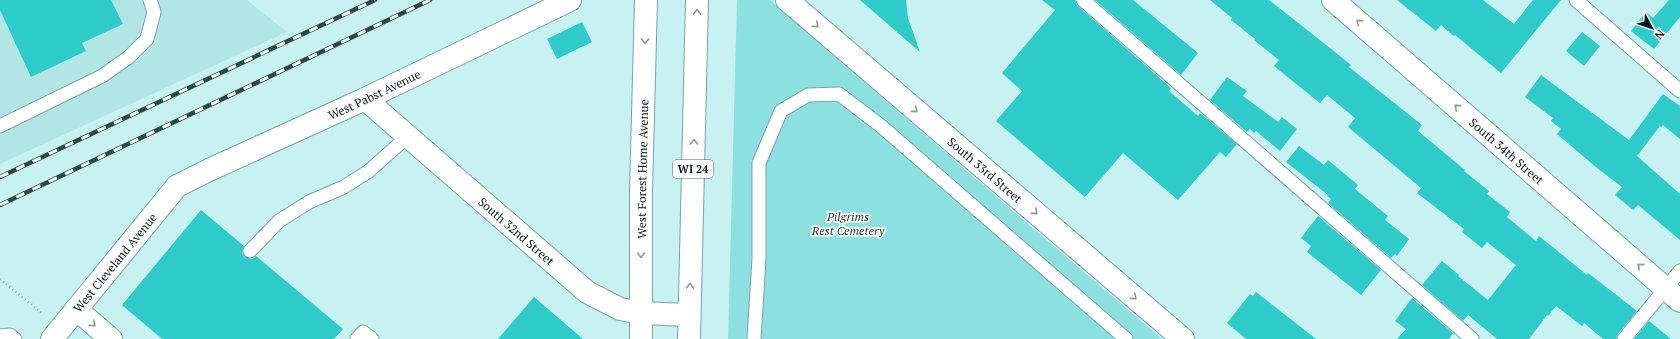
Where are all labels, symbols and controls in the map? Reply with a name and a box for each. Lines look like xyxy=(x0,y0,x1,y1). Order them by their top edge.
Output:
north arrow xyxy=(1632,8,1672,48)
one-way arrow xyxy=(693,9,701,15)
one-way arrow xyxy=(1356,20,1364,27)
one-way arrow xyxy=(812,21,819,28)
text: N xyxy=(1651,27,1668,43)
one-way arrow xyxy=(641,38,649,44)
street label: West Pabst Avenue xyxy=(325,66,423,122)
street label: West Forest Home Avenue xyxy=(633,99,651,239)
one-way arrow xyxy=(910,105,918,112)
one-way arrow xyxy=(1455,105,1462,112)
street label: South 34th Street xyxy=(1466,114,1547,187)
street label: South 33rd Street xyxy=(945,134,1026,206)
one-way arrow xyxy=(689,139,698,145)
road number: WI 24 xyxy=(673,160,713,178)
street label: South 32nd Street xyxy=(476,194,558,268)
one-way arrow xyxy=(1031,208,1038,215)
park label: Pilgrims Rest Cemetery xyxy=(811,209,885,238)
street label: West Cleveland Avenue xyxy=(70,210,160,315)
one-way arrow xyxy=(637,252,645,258)
one-way arrow xyxy=(1637,263,1645,271)
one-way arrow xyxy=(686,283,694,289)
one-way arrow xyxy=(1129,292,1137,299)
one-way arrow xyxy=(89,320,96,327)

